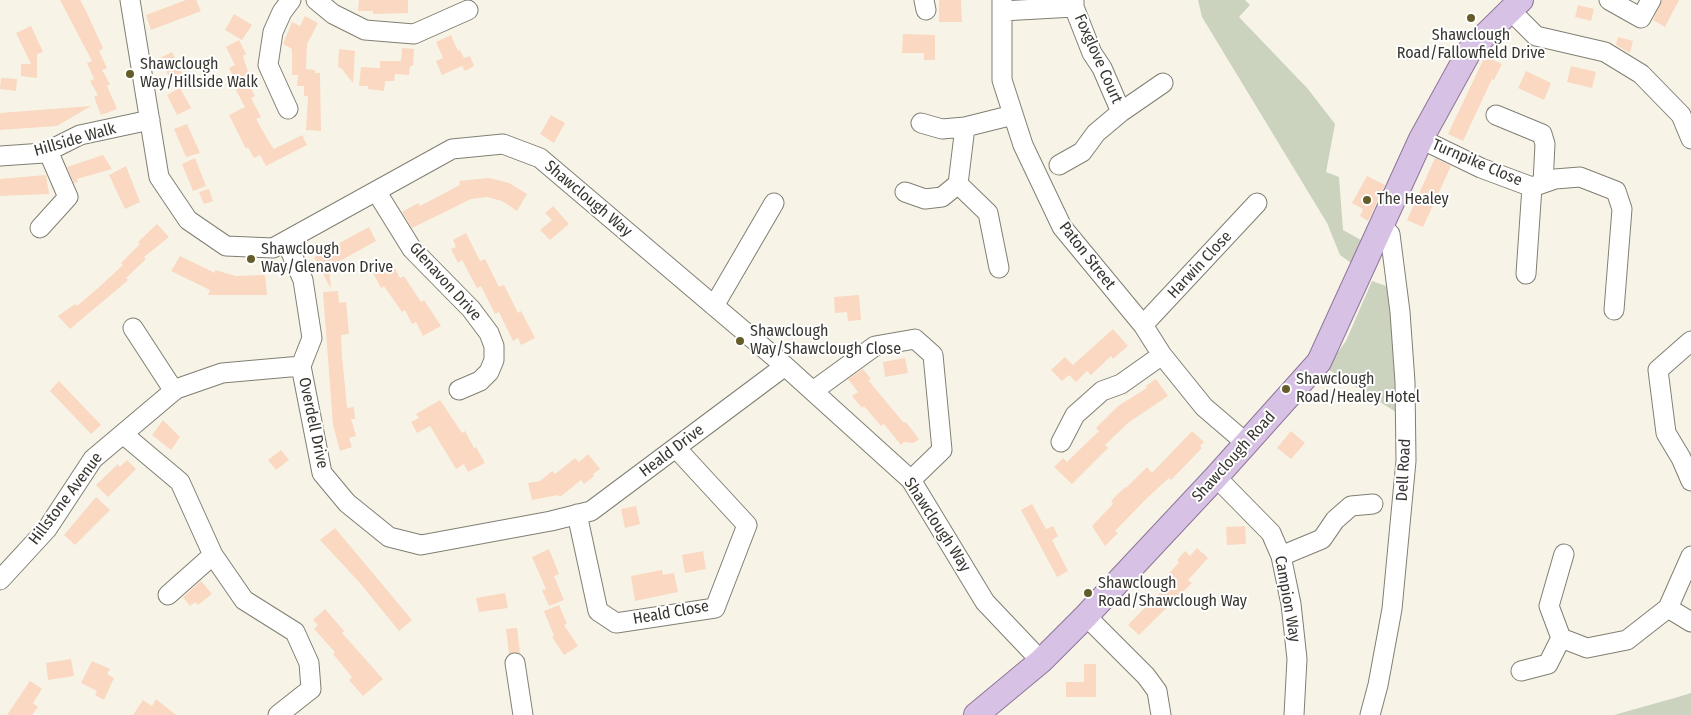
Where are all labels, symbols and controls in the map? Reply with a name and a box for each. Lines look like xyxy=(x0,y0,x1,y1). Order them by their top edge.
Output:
street label: Foxglove Court xyxy=(1070,11,1126,107)
marker: Shawclough Road/Fallowfield Drive xyxy=(1465,12,1477,24)
place label: Shawclough Road/Fallowfield Drive xyxy=(1397,26,1545,64)
place label: Shawclough Way/Hillside Walk xyxy=(140,55,258,93)
marker: Shawclough Way/Hillside Walk xyxy=(124,68,136,80)
street label: Hillside Walk xyxy=(32,119,118,161)
street label: Turnpike Close xyxy=(1429,135,1525,191)
street label: Shawclough Way xyxy=(540,157,636,241)
place label: The Healey xyxy=(1377,190,1449,210)
marker: The Healey xyxy=(1361,194,1373,206)
street label: Paton Street xyxy=(1055,218,1119,294)
street label: Harwin Close xyxy=(1164,227,1236,303)
street label: Glenavon Drive xyxy=(405,239,485,325)
place label: Shawclough Way/Glenavon Drive xyxy=(261,240,393,278)
marker: Shawclough Way/Glenavon Drive xyxy=(245,253,257,265)
place label: Shawclough Way/Shawclough Close xyxy=(750,322,901,360)
marker: Shawclough Way/Shawclough Close xyxy=(734,335,746,347)
place label: Shawclough Road/Healey Hotel xyxy=(1296,370,1420,408)
street label: Overdell Drive xyxy=(294,376,332,470)
marker: Shawclough Road/Healey Hotel xyxy=(1280,383,1292,395)
street label: Shawclough Road xyxy=(1188,408,1280,506)
street label: Heald Drive xyxy=(636,421,708,481)
street label: Dell Road xyxy=(1393,438,1415,502)
street label: Hillstone Avenue xyxy=(25,449,107,549)
street label: Shawclough Way xyxy=(899,474,975,576)
street label: Campion Way xyxy=(1270,554,1304,644)
place label: Shawclough Road/Shawclough Way xyxy=(1098,574,1247,612)
marker: Shawclough Road/Shawclough Way xyxy=(1082,587,1094,599)
street label: Heald Close xyxy=(631,597,711,629)

